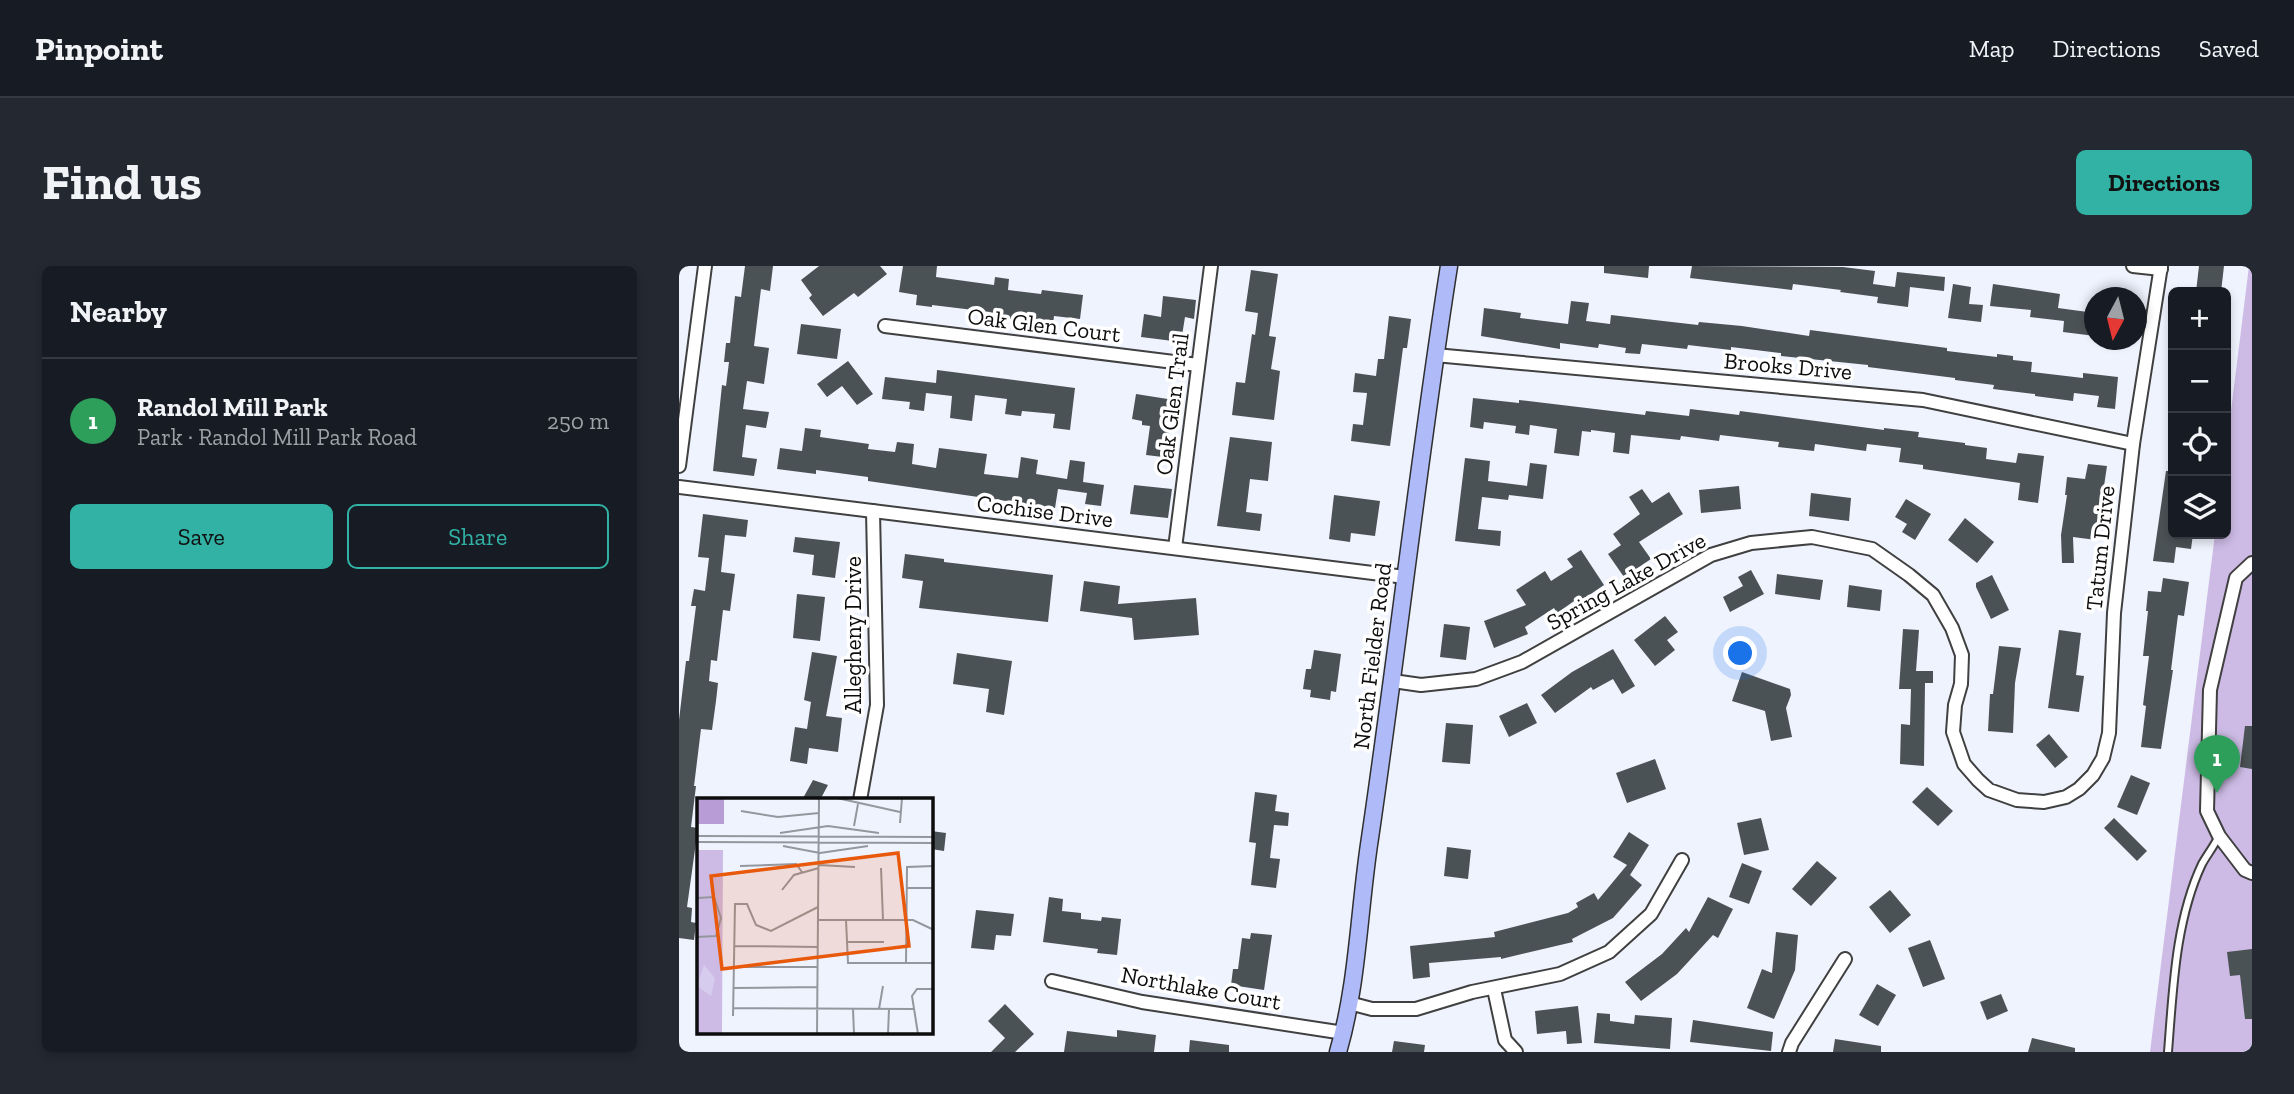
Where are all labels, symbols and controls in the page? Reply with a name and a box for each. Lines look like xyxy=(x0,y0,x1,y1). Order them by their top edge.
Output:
text: Pinpoint xyxy=(35,29,163,68)
text: Map xyxy=(1969,34,2015,63)
text: Directions xyxy=(2053,34,2161,63)
text: Saved xyxy=(2199,34,2259,63)
button: Directions xyxy=(2076,150,2252,215)
text: Find us xyxy=(42,153,202,212)
north arrow xyxy=(2084,287,2147,350)
map controls xyxy=(2168,287,2231,539)
button: + xyxy=(2168,287,2231,350)
text: Nearby xyxy=(70,294,167,330)
street label: Oak Glen Court xyxy=(966,302,1123,348)
street label: Oak Glen Trail xyxy=(1149,331,1195,477)
street label: Brooks Drive xyxy=(1723,346,1853,386)
button: − xyxy=(2168,350,2231,413)
text: Randol Mill Park xyxy=(137,391,328,423)
text: 1 xyxy=(88,407,98,435)
text: 250 m xyxy=(547,407,609,435)
button: locate xyxy=(2168,413,2231,476)
text: Park · Randol Mill Park Road xyxy=(137,423,417,451)
button: layers xyxy=(2168,476,2231,539)
street label: Tatum Drive xyxy=(2080,484,2120,612)
street label: Cochise Drive xyxy=(975,489,1115,533)
button: Save xyxy=(70,504,333,569)
button: Share xyxy=(347,504,609,569)
street label: Spring Lake Drive xyxy=(1542,526,1710,636)
street label: Allegheny Drive xyxy=(839,556,867,714)
street label: North Fielder Road xyxy=(1347,561,1397,751)
your location xyxy=(1723,636,1757,670)
pin: 1 xyxy=(2194,735,2240,793)
inset map xyxy=(697,798,933,1034)
street label: Northlake Court xyxy=(1119,960,1284,1016)

